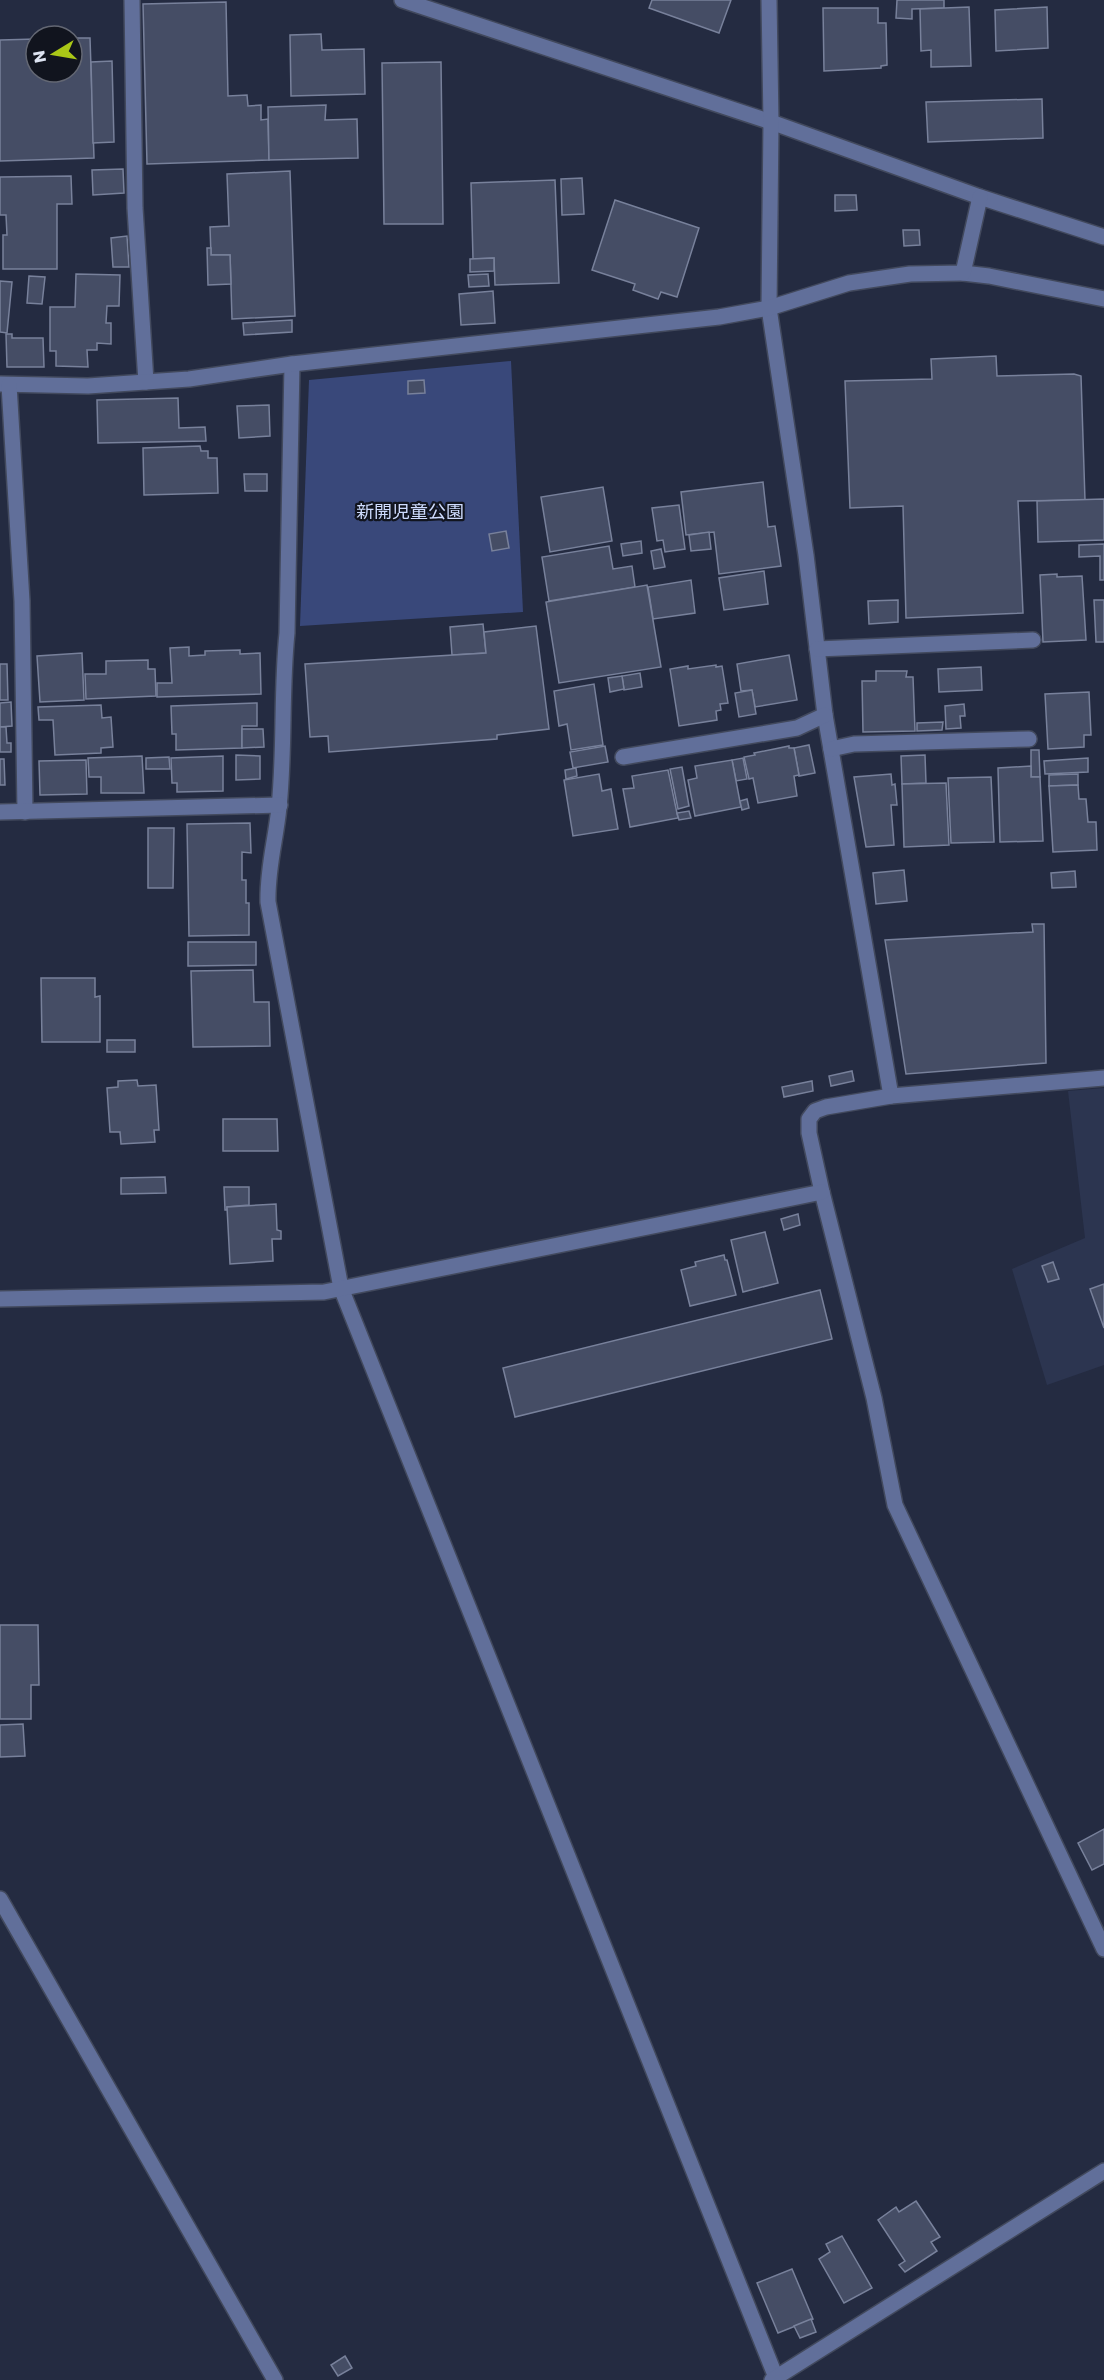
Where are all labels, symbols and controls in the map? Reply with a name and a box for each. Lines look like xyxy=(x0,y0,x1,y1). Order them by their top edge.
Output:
north arrow xyxy=(24,24,84,84)
text: N xyxy=(27,49,52,65)
park label: 新開児童公園 xyxy=(356,499,464,524)

